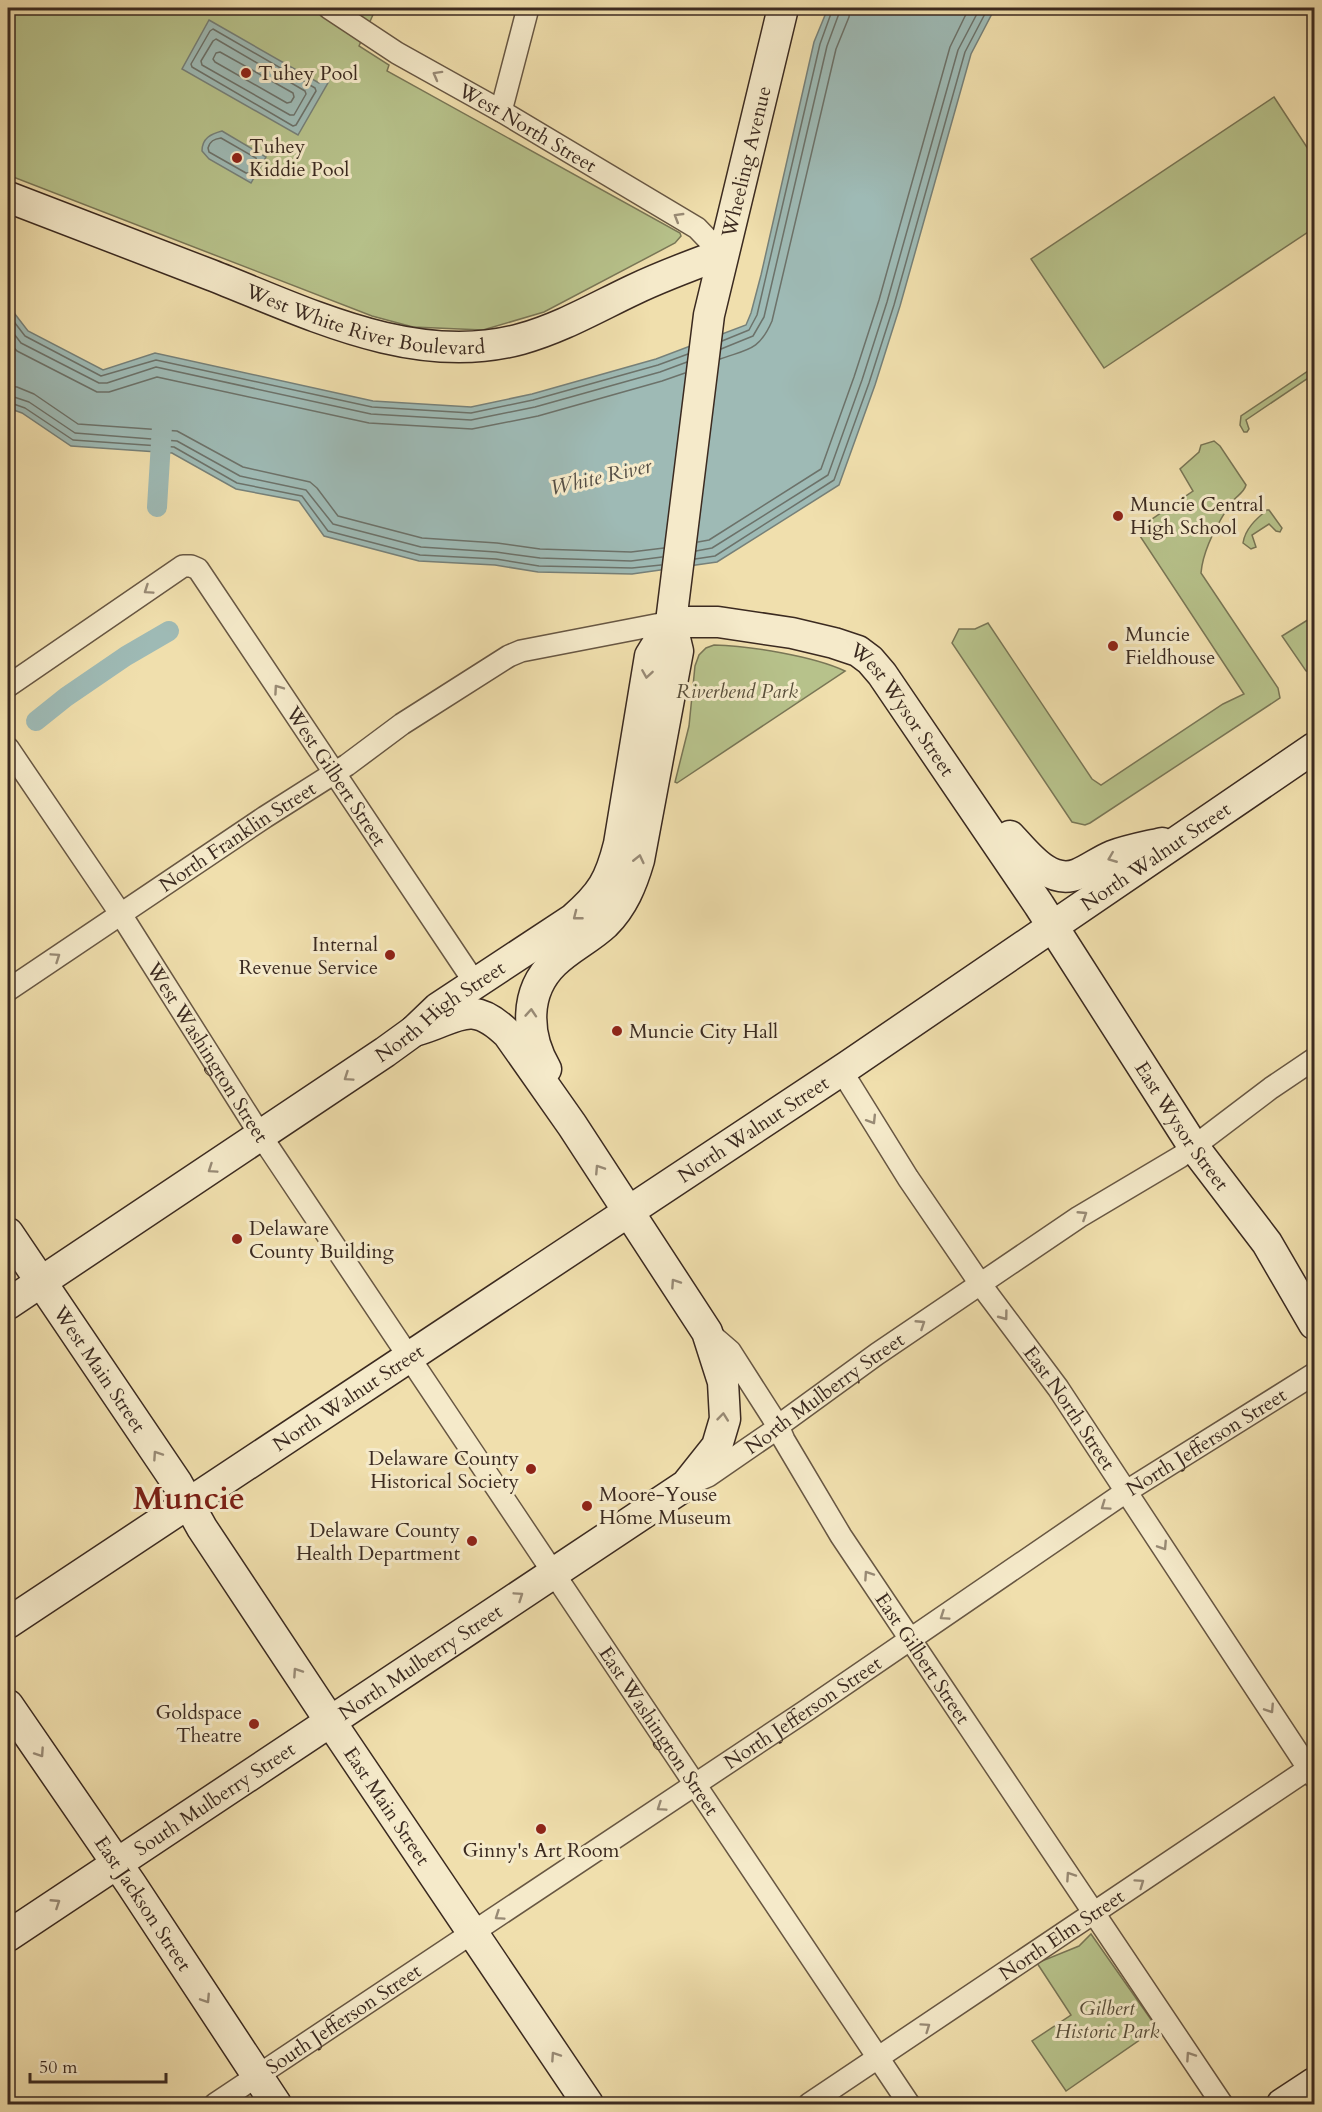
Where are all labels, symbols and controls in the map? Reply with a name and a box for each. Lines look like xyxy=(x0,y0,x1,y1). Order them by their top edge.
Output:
place label: Tuhey Pool xyxy=(258,60,358,87)
marker: Tuhey Pool xyxy=(239,66,253,80)
one-way arrow xyxy=(433,71,444,82)
street label: West North Street xyxy=(453,76,602,179)
street label: Wheeling Avenue xyxy=(714,83,777,241)
place label: Tuhey Kiddie Pool xyxy=(249,133,349,183)
marker: Tuhey Kiddie Pool xyxy=(230,151,244,165)
one-way arrow xyxy=(674,213,684,224)
street label: West White River Boulevard xyxy=(241,277,486,361)
water label: White River xyxy=(547,451,656,503)
place label: Muncie Central High School xyxy=(1130,491,1263,541)
marker: Muncie Central High School xyxy=(1111,509,1125,523)
one-way arrow xyxy=(143,583,154,594)
place label: Muncie Fieldhouse xyxy=(1125,621,1215,671)
street label: West Wysor Street xyxy=(844,636,961,782)
marker: Muncie Fieldhouse xyxy=(1106,639,1120,653)
one-way arrow xyxy=(641,670,653,679)
park label: Riverbend Park xyxy=(676,678,798,705)
one-way arrow xyxy=(274,685,285,696)
street label: West Gilbert Street xyxy=(279,700,394,852)
street label: North Franklin Street xyxy=(154,774,321,898)
street label: North Walnut Street xyxy=(1075,795,1236,917)
one-way arrow xyxy=(1107,851,1118,863)
one-way arrow xyxy=(632,854,645,864)
one-way arrow xyxy=(572,908,583,919)
place label: Internal Revenue Service xyxy=(239,931,378,981)
marker: Internal Revenue Service xyxy=(383,948,397,962)
one-way arrow xyxy=(49,953,60,964)
street label: North High Street xyxy=(370,954,511,1068)
street label: West Washington Street xyxy=(140,956,275,1148)
one-way arrow xyxy=(525,1009,538,1018)
place label: Muncie City Hall xyxy=(629,1018,778,1045)
marker: Muncie City Hall xyxy=(610,1024,624,1038)
street label: East Wysor Street xyxy=(1129,1056,1236,1196)
one-way arrow xyxy=(344,1069,355,1080)
street label: North Walnut Street xyxy=(672,1069,834,1189)
one-way arrow xyxy=(865,1113,876,1124)
one-way arrow xyxy=(208,1161,218,1173)
one-way arrow xyxy=(595,1165,607,1175)
one-way arrow xyxy=(1076,1211,1087,1222)
place label: Delaware County Building xyxy=(249,1215,395,1265)
marker: Delaware County Building xyxy=(230,1232,244,1246)
one-way arrow xyxy=(671,1279,682,1290)
street label: West Main Street xyxy=(47,1299,153,1438)
one-way arrow xyxy=(997,1310,1008,1321)
one-way arrow xyxy=(915,1320,926,1331)
street label: North Mulberry Street xyxy=(739,1326,910,1460)
street label: North Walnut Street xyxy=(267,1337,429,1457)
street label: East North Street xyxy=(1017,1340,1122,1476)
street label: North Jefferson Street xyxy=(1121,1381,1292,1502)
one-way arrow xyxy=(716,1413,729,1422)
place label: Delaware County Historical Society xyxy=(368,1445,519,1495)
one-way arrow xyxy=(153,1450,164,1461)
marker: Delaware County Historical Society xyxy=(524,1462,538,1476)
district label: Muncie xyxy=(133,1477,245,1521)
place label: Moore-Youse Home Museum xyxy=(599,1481,731,1531)
marker: Moore-Youse Home Museum xyxy=(580,1499,594,1513)
one-way arrow xyxy=(1101,1499,1112,1510)
place label: Delaware County Health Department xyxy=(296,1517,461,1567)
marker: Delaware County Health Department xyxy=(465,1534,479,1548)
one-way arrow xyxy=(1156,1539,1167,1550)
one-way arrow xyxy=(864,1570,875,1581)
street label: East Gilbert Street xyxy=(869,1587,977,1730)
one-way arrow xyxy=(512,1592,523,1603)
street label: North Mulberry Street xyxy=(333,1597,508,1726)
one-way arrow xyxy=(940,1609,951,1620)
street label: East Washington Street xyxy=(593,1641,726,1821)
street label: North Jefferson Street xyxy=(718,1649,887,1775)
one-way arrow xyxy=(293,1668,305,1678)
place label: Goldspace Theatre xyxy=(155,1699,242,1749)
one-way arrow xyxy=(1262,1703,1274,1713)
marker: Goldspace Theatre xyxy=(247,1717,261,1731)
street label: South Mulberry Street xyxy=(129,1735,301,1862)
street label: East Main Street xyxy=(337,1741,437,1871)
one-way arrow xyxy=(33,1747,44,1758)
one-way arrow xyxy=(657,1800,667,1812)
marker: Ginny's Art Room xyxy=(534,1822,548,1836)
street label: East Jackson Street xyxy=(88,1830,198,1977)
place label: Ginny's Art Room xyxy=(463,1837,620,1864)
one-way arrow xyxy=(1066,1872,1077,1883)
one-way arrow xyxy=(1134,1879,1145,1890)
street label: North Elm Street xyxy=(993,1882,1130,1986)
one-way arrow xyxy=(50,1900,61,1911)
one-way arrow xyxy=(495,1909,506,1920)
street label: South Jefferson Street xyxy=(260,1957,427,2080)
one-way arrow xyxy=(199,1992,210,2003)
park label: Gilbert Historic Park xyxy=(1055,1995,1159,2045)
one-way arrow xyxy=(919,2023,930,2034)
scale bar xyxy=(30,2046,166,2084)
one-way arrow xyxy=(551,2052,562,2063)
one-way arrow xyxy=(1185,2052,1197,2062)
text: 50 m xyxy=(39,2055,78,2080)

